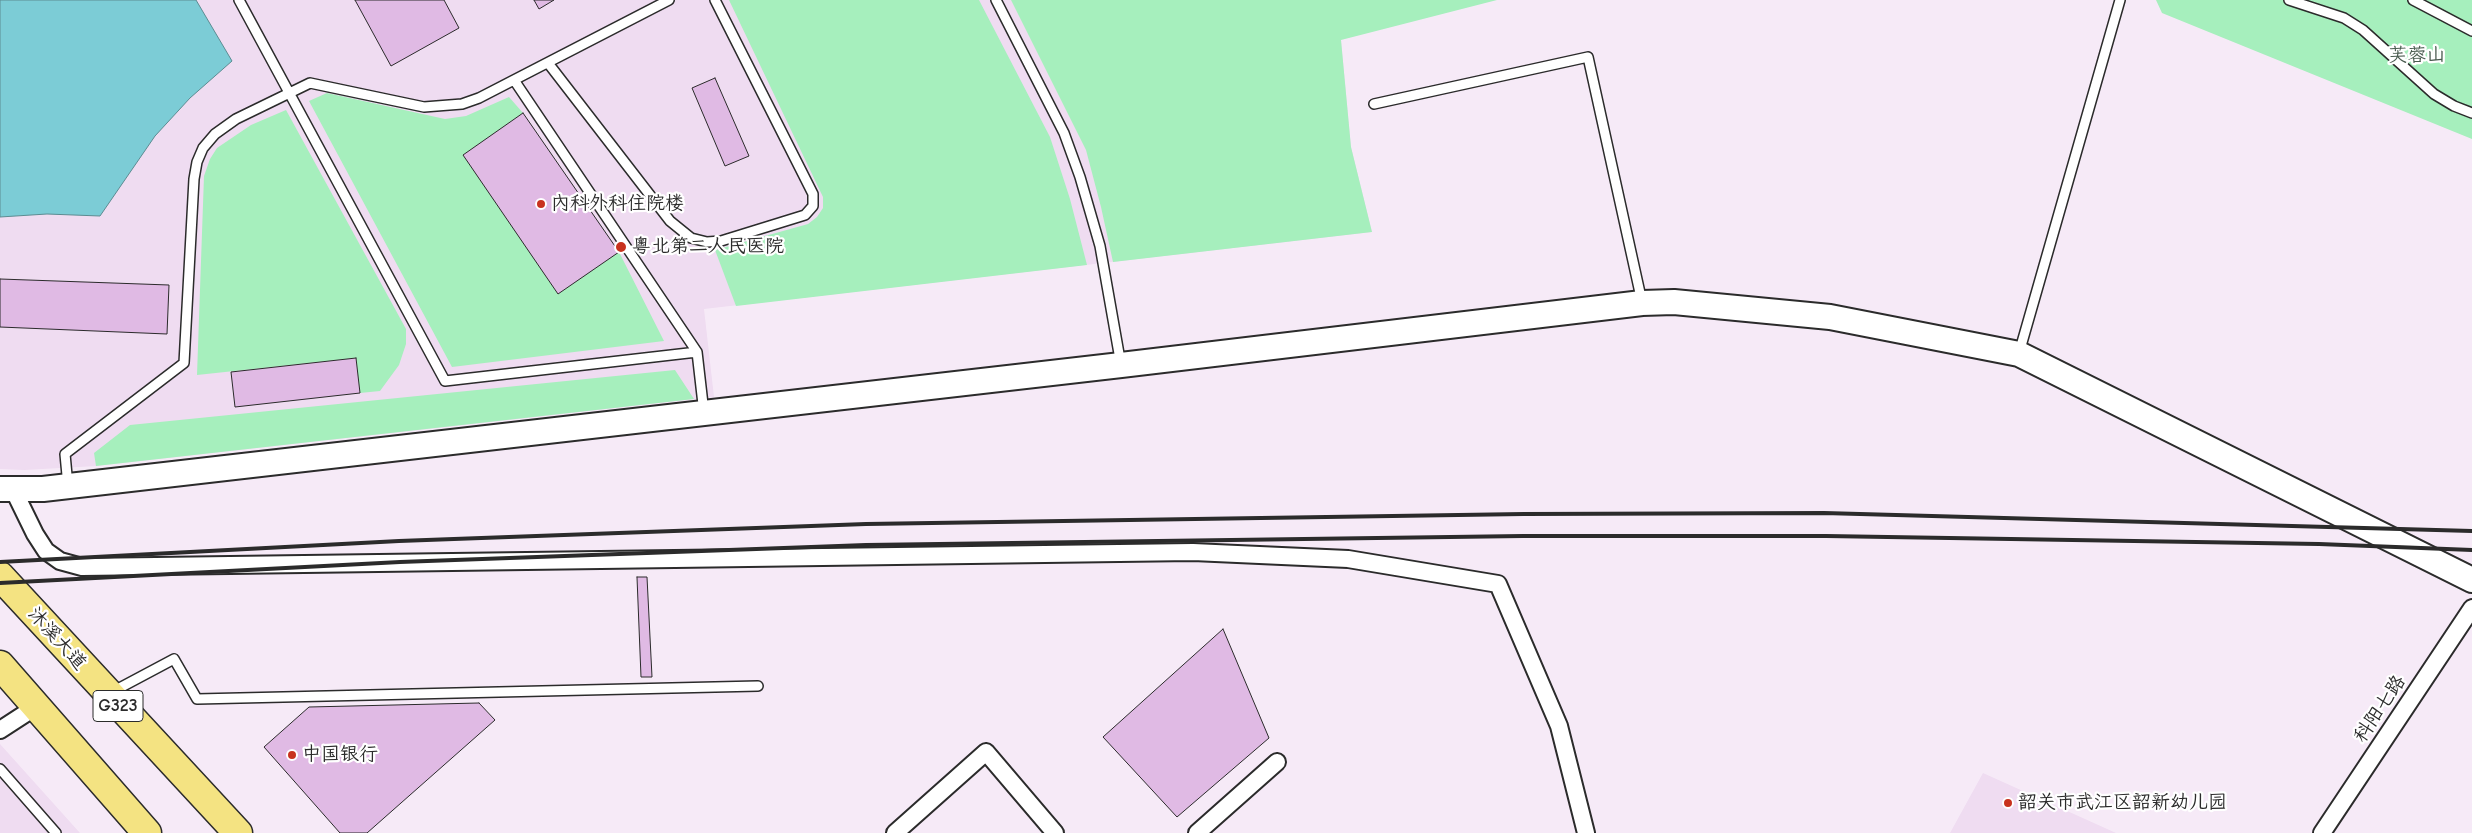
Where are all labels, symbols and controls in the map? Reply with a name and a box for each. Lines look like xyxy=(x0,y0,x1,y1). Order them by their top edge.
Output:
park label: 芙蓉山 xyxy=(2389,45,2445,67)
place label: 内科外科住院楼 xyxy=(551,193,684,215)
marker: 内科外科住院楼 xyxy=(535,198,547,210)
place label: 粤北第二人民医院 xyxy=(632,236,784,258)
marker: 粤北第二人民医院 xyxy=(614,240,628,254)
street label: 沐溪大道 xyxy=(23,603,91,675)
street label: 科阳七路 xyxy=(2349,671,2411,747)
road number: G323 xyxy=(93,690,143,721)
place label: 中国银行 xyxy=(302,744,378,766)
marker: 中国银行 xyxy=(286,749,298,761)
place label: 韶关市武江区韶新幼儿园 xyxy=(2018,792,2227,814)
marker: 韶关市武江区韶新幼儿园 xyxy=(2002,797,2014,809)

